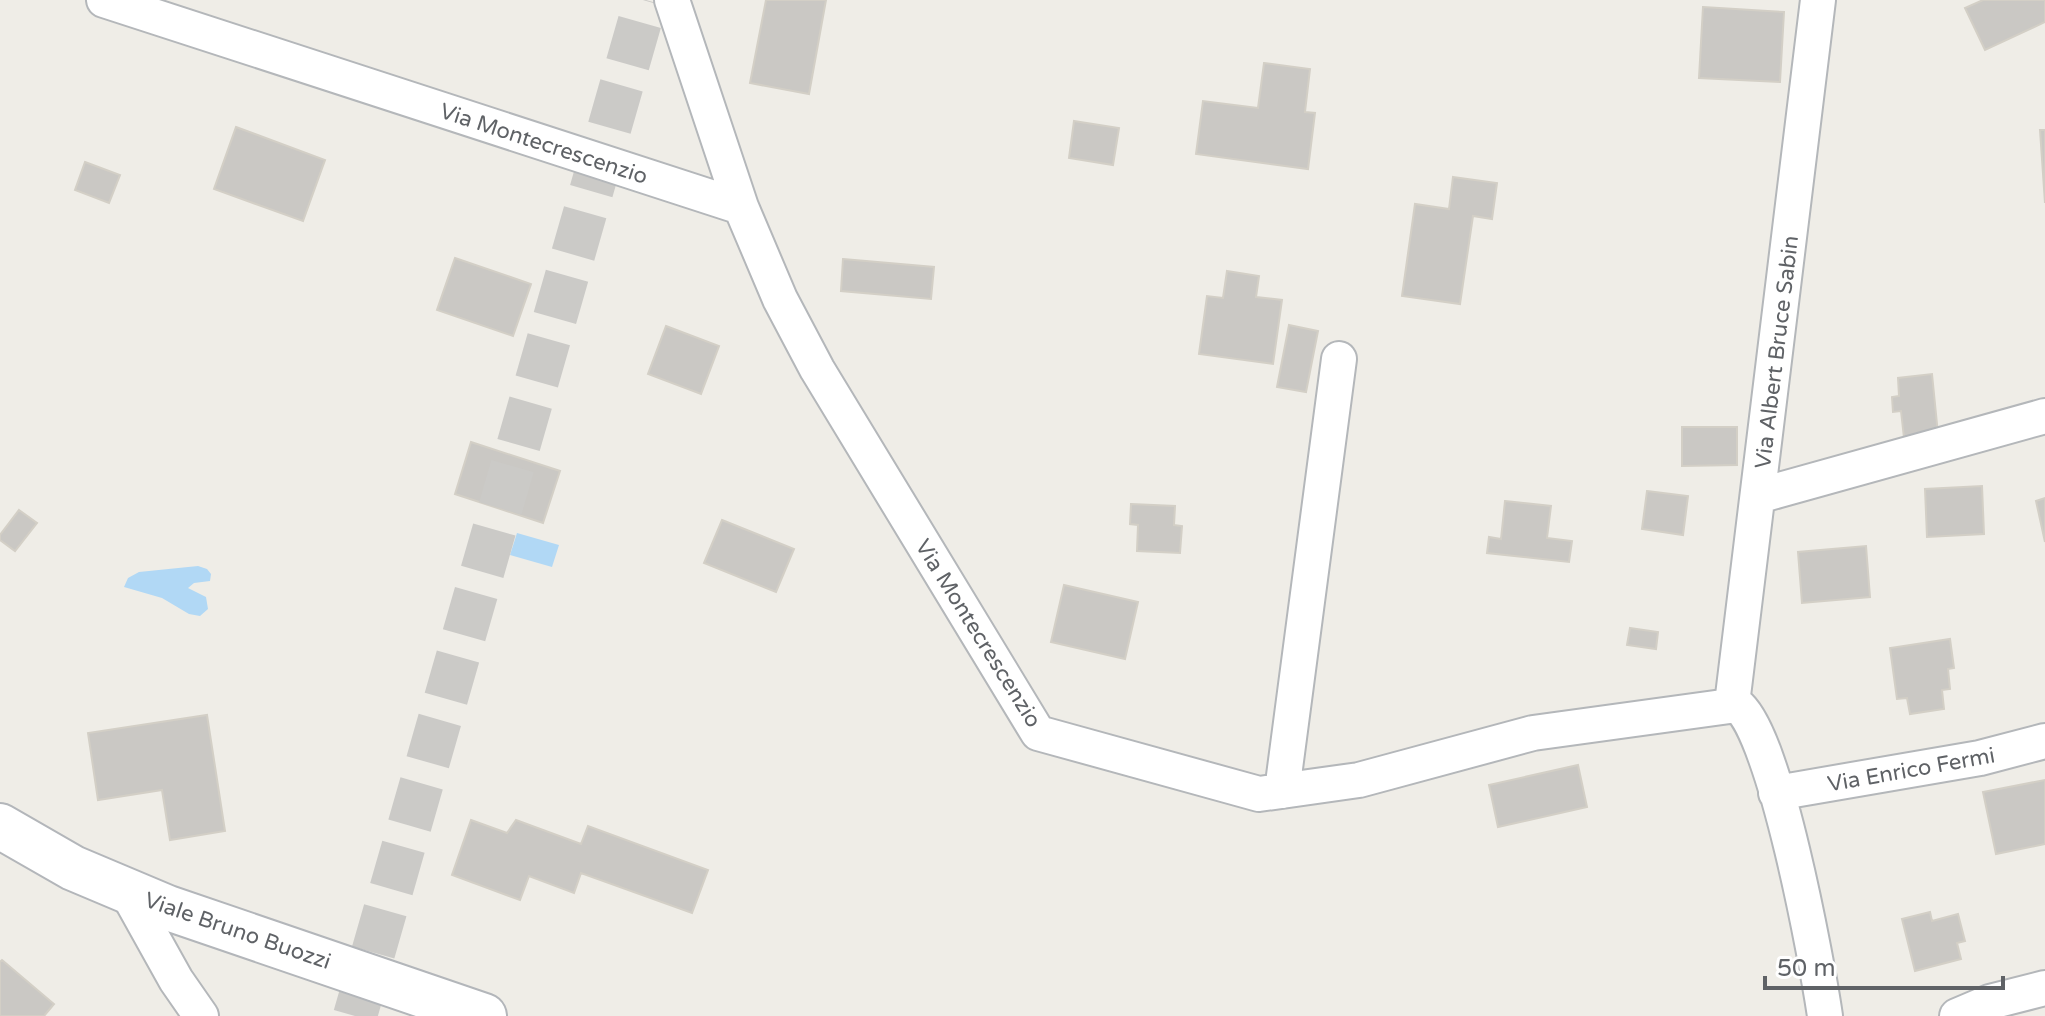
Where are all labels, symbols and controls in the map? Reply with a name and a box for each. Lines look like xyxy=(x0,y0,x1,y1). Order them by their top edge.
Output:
street label: Via Montecrescenzio xyxy=(437,98,651,190)
street label: Via Albert Bruce Sabin xyxy=(1750,234,1804,470)
street label: Via Montecrescenzio xyxy=(910,535,1047,732)
street label: Via Enrico Fermi xyxy=(1825,742,1997,798)
street label: Viale Bruno Buozzi xyxy=(141,887,334,975)
scale bar xyxy=(1765,940,2003,990)
text: 50 m xyxy=(1777,954,1835,983)

